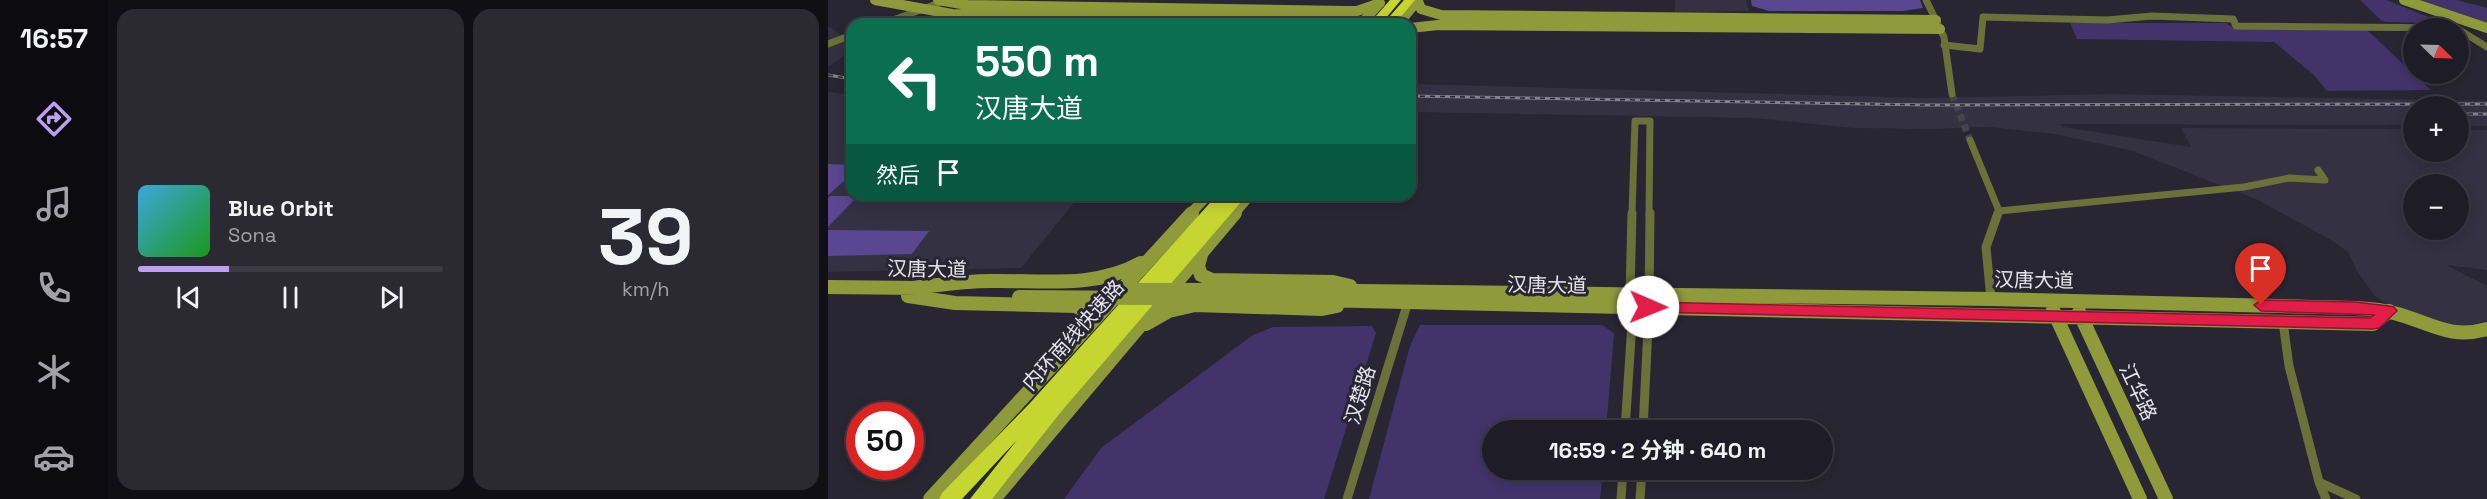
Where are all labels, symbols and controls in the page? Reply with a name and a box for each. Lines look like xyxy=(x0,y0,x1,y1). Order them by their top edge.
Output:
north arrow xyxy=(2403,18,2469,84)
map controls xyxy=(2403,18,2469,240)
text: 16:57 xyxy=(20,21,88,56)
text: 550 m xyxy=(975,35,1099,88)
icon: left xyxy=(876,42,954,120)
text: 汉唐大道 xyxy=(975,91,1083,126)
button: + xyxy=(2403,96,2469,162)
icon: directions xyxy=(33,98,75,140)
icon: arrive xyxy=(932,156,965,189)
text: 然后 xyxy=(876,161,920,189)
button: − xyxy=(2403,174,2469,240)
icon: music xyxy=(33,183,75,225)
text: 39 xyxy=(598,187,694,287)
text: Blue Orbit xyxy=(228,194,334,222)
text: Sona xyxy=(228,222,276,248)
pin xyxy=(2235,243,2286,305)
icon: arrive xyxy=(2244,252,2277,285)
street label: 汉唐大道 xyxy=(887,255,967,283)
street label: 汉唐大道 xyxy=(1994,266,2074,294)
icon: phone xyxy=(33,267,75,309)
street label: 汉唐大道 xyxy=(1507,271,1587,299)
street label: 内环南线快速路 xyxy=(1016,274,1130,396)
position arrow xyxy=(1616,275,1680,339)
text: km/h xyxy=(622,276,670,302)
icon: previous xyxy=(172,281,205,314)
icon: pause xyxy=(274,281,307,314)
icon: next xyxy=(375,281,408,314)
icon: climate xyxy=(33,351,75,393)
street label: 江华路 xyxy=(2114,359,2162,425)
street label: 汉楚路 xyxy=(1339,363,1381,427)
speed limit sign: 50 xyxy=(846,402,924,480)
icon: car xyxy=(33,436,75,478)
text: 16:59 · 2 分钟 · 640 m xyxy=(1549,436,1766,464)

